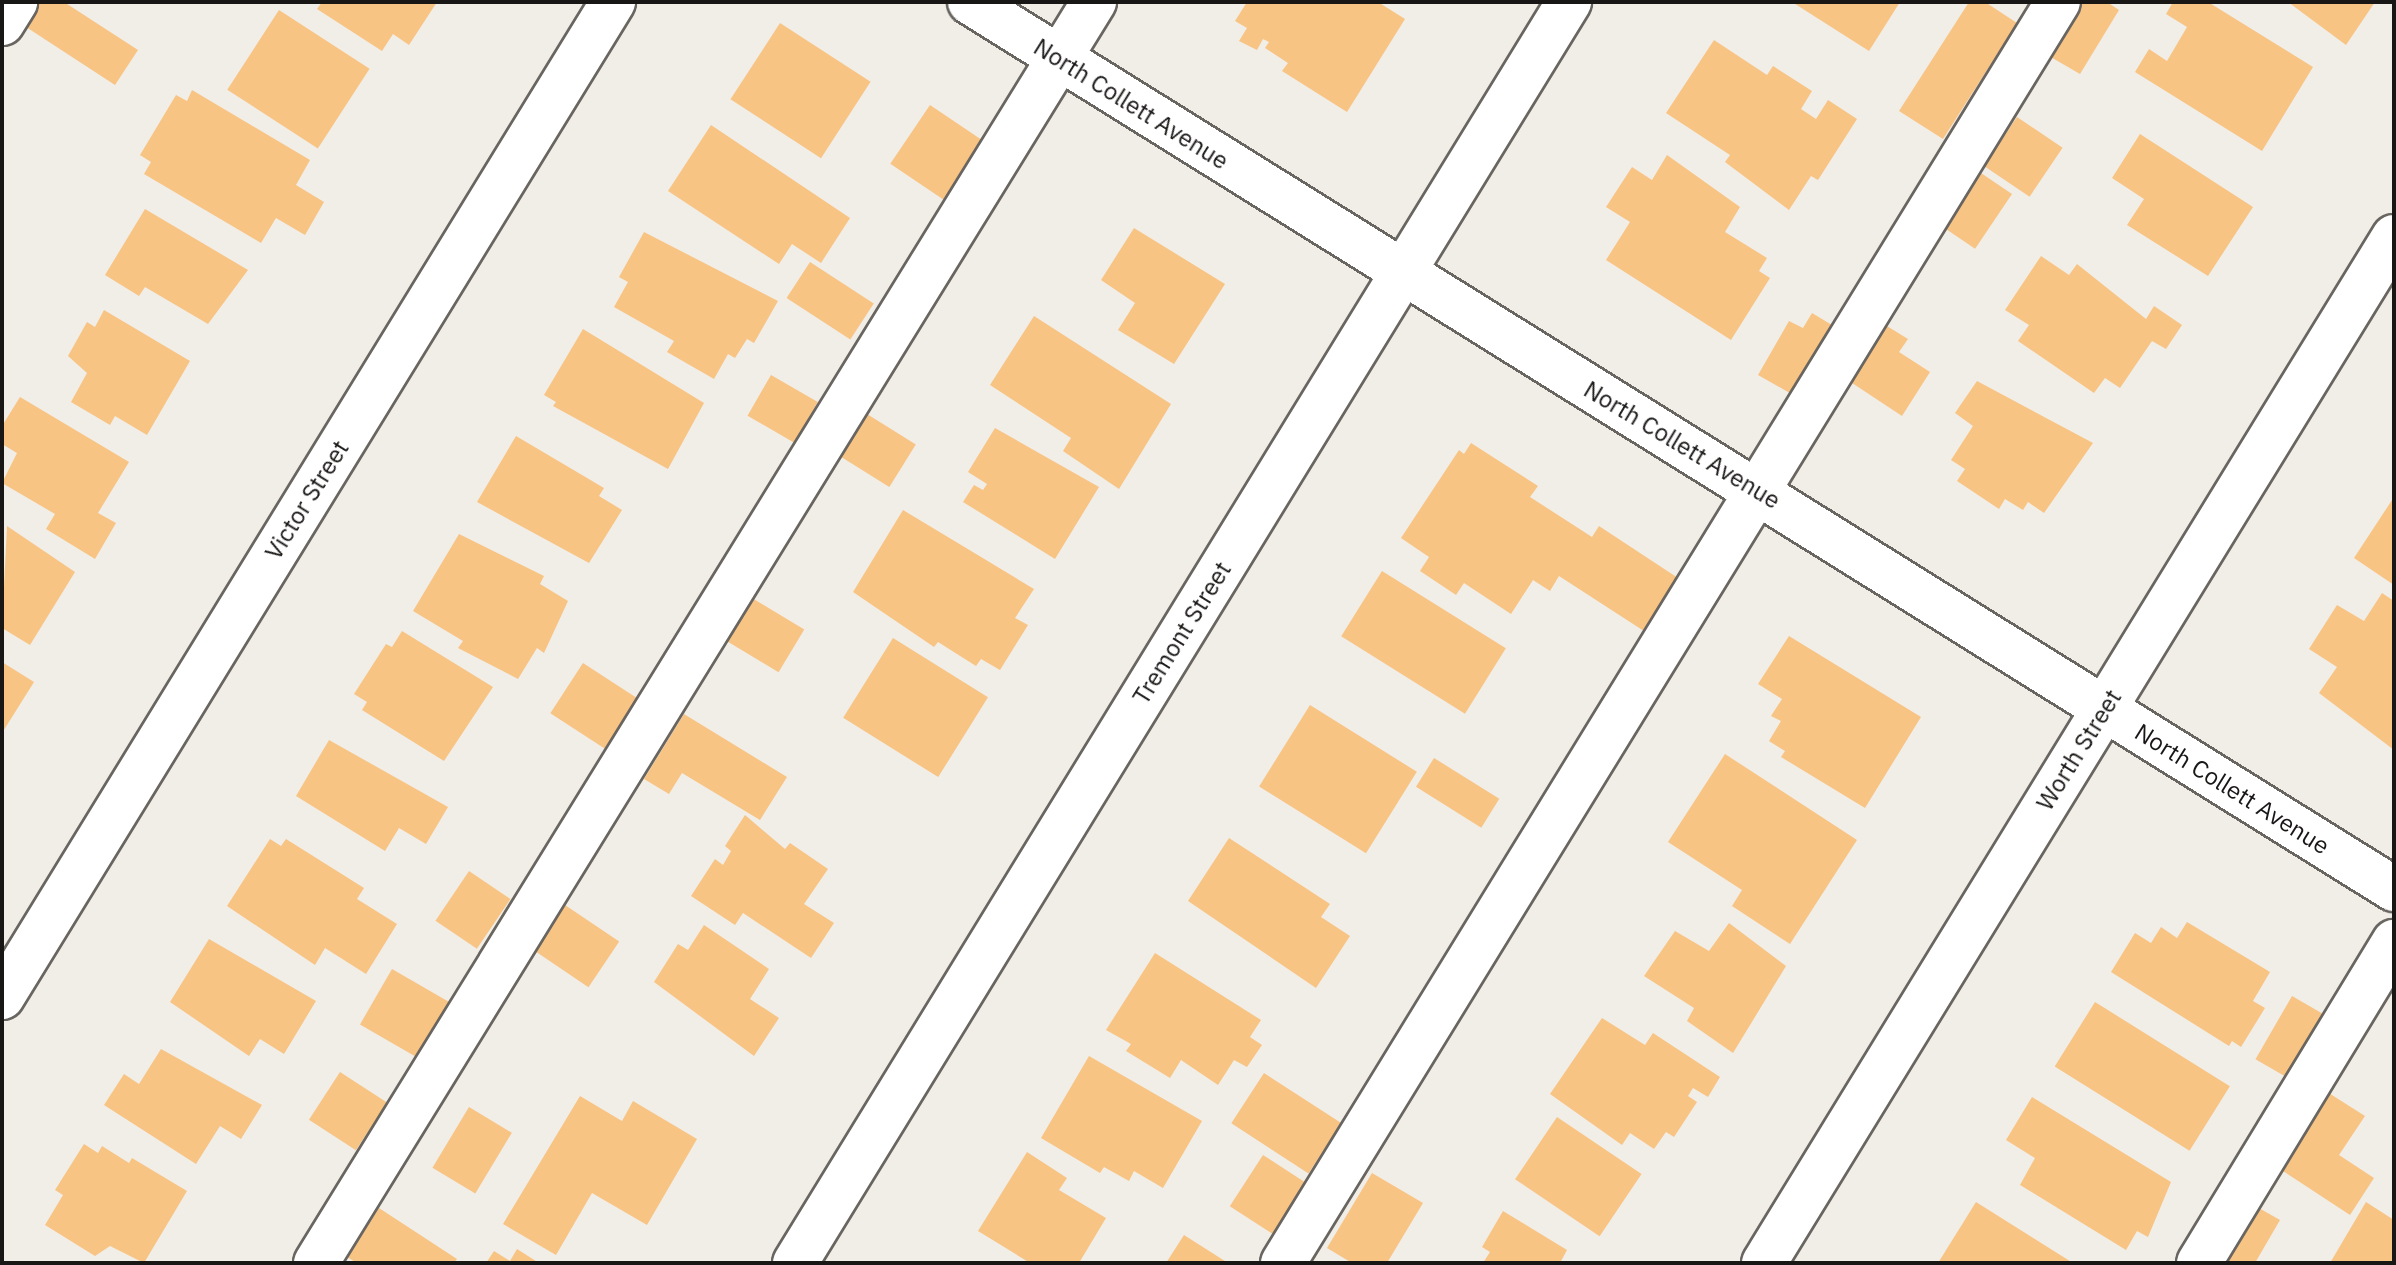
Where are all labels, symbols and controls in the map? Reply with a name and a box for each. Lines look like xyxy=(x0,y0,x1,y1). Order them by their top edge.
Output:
street label: North Collett Avenue xyxy=(1028,32,1234,176)
street label: North Collett Avenue xyxy=(1579,375,1785,515)
street label: Victor Street xyxy=(259,435,355,565)
street label: Tremont Street xyxy=(1127,556,1237,710)
street label: Worth Street xyxy=(2031,684,2127,816)
street label: North Collett Avenue xyxy=(2129,717,2335,861)

